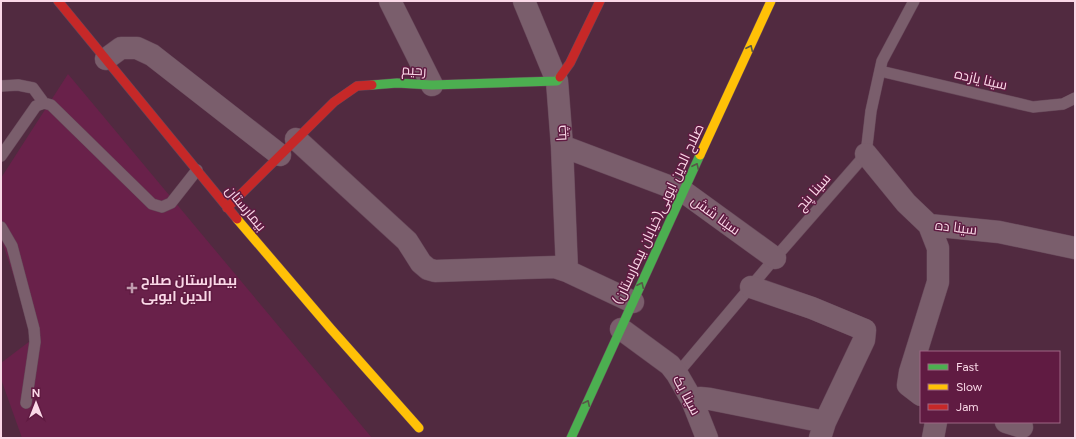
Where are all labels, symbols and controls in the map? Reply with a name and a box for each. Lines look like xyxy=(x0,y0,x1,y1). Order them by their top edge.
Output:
one-way arrow xyxy=(745,45,753,53)
street label: رحیم xyxy=(401,61,427,81)
street label: سینا یازده xyxy=(953,65,1009,94)
street label: صلاح الدین ایوبی(خیابان بیمارستان) xyxy=(609,121,708,307)
street label: چیا xyxy=(552,124,572,142)
one-way arrow xyxy=(691,163,699,171)
street label: سینا پنج xyxy=(793,170,835,215)
street label: بیمارستان xyxy=(222,182,270,235)
street label: سینا شش xyxy=(688,192,744,239)
street label: سینا ده xyxy=(934,216,978,239)
place label: بیمارستان صلاح الدین ایوبی xyxy=(141,272,237,305)
one-way arrow xyxy=(636,281,644,289)
marker: بیمارستان صلاح الدین ایوبی xyxy=(126,282,138,294)
legend xyxy=(920,351,1060,423)
text: Fast xyxy=(956,360,979,374)
street label: سینا یک xyxy=(669,372,704,418)
text: Slow xyxy=(956,380,983,394)
north arrow xyxy=(16,383,56,423)
text: N xyxy=(32,387,40,400)
one-way arrow xyxy=(582,399,590,407)
text: Jam xyxy=(956,400,979,414)

